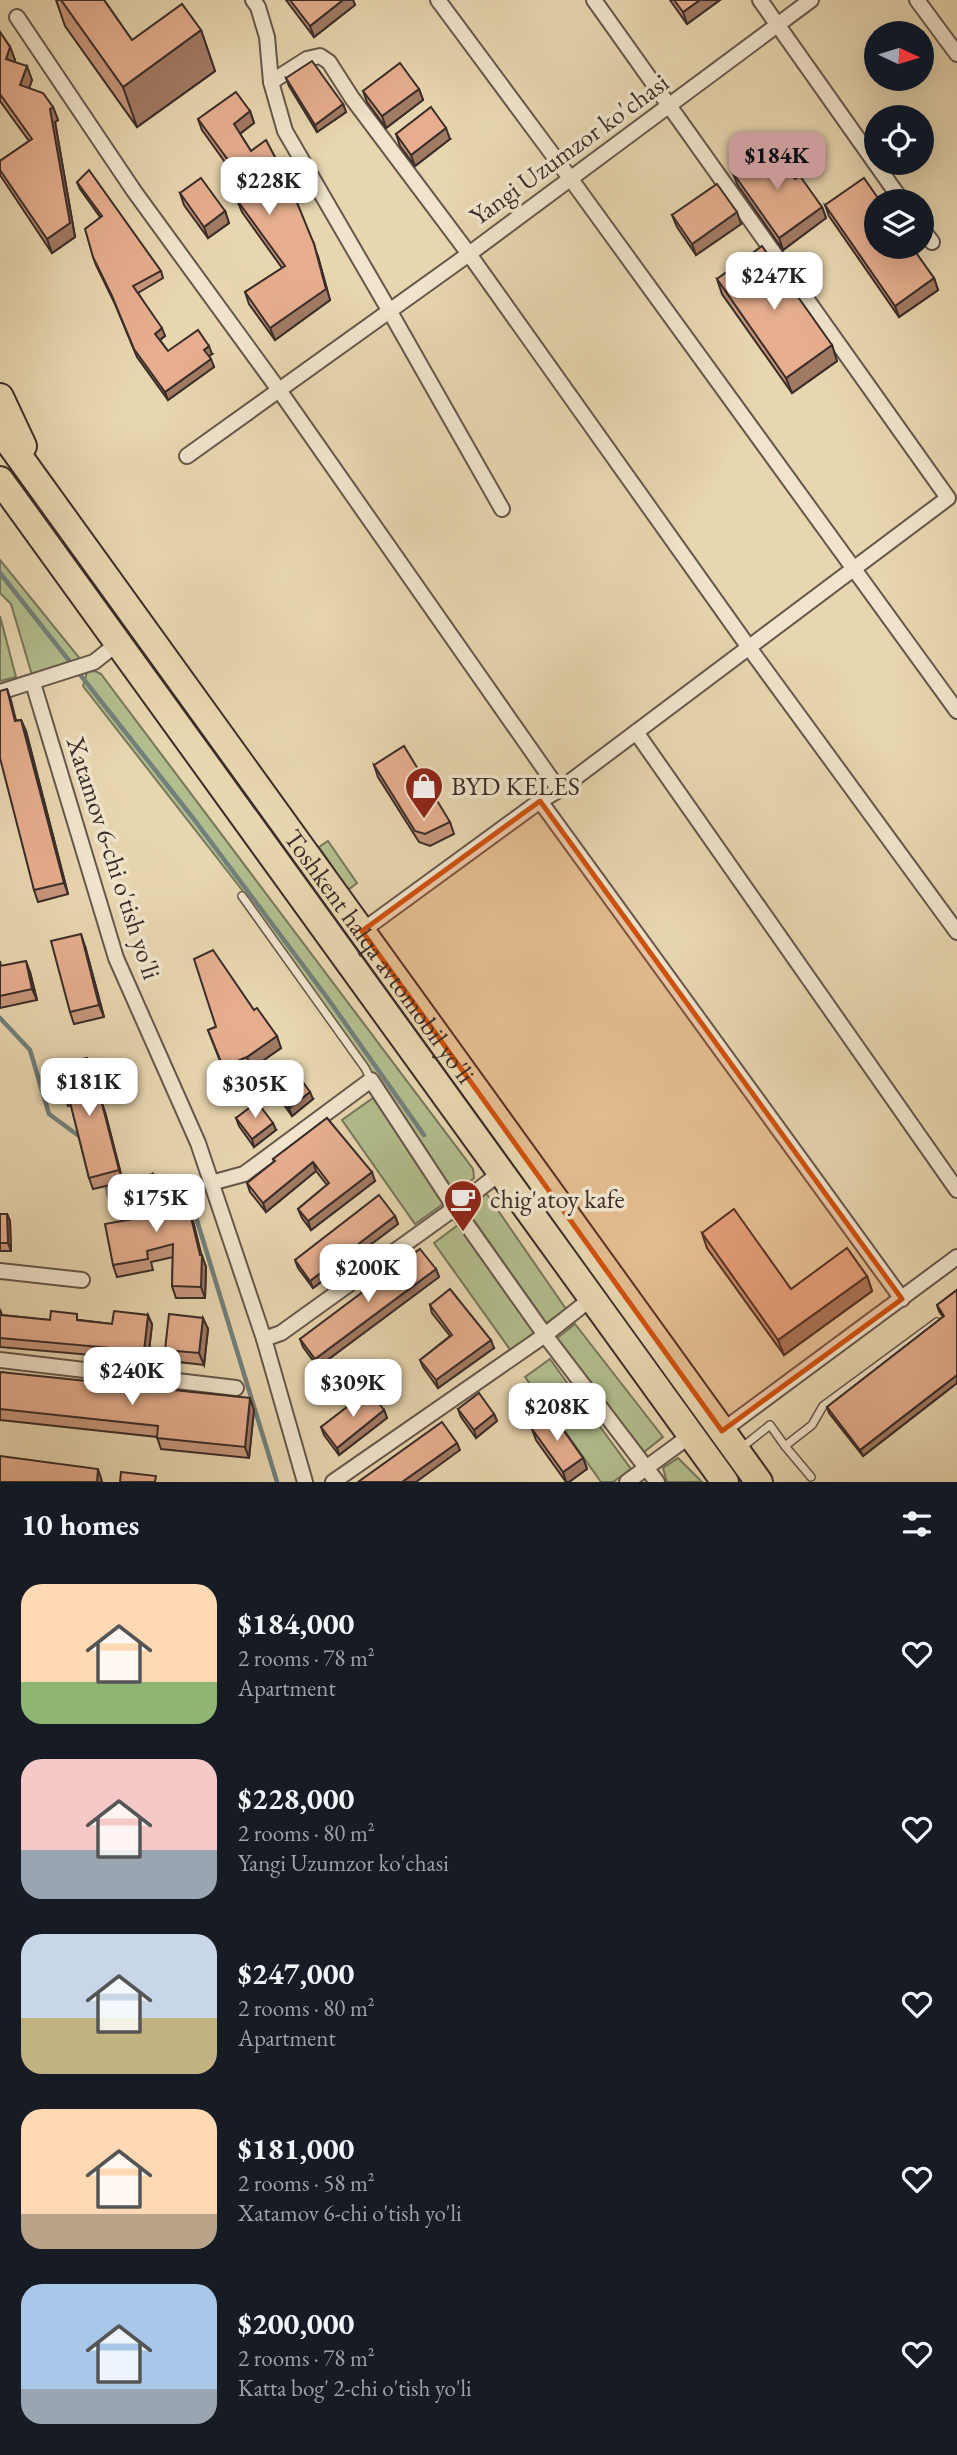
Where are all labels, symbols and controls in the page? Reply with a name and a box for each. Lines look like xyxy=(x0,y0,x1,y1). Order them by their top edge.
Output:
north arrow xyxy=(864,21,934,91)
map controls xyxy=(864,21,934,259)
street label: Yangi Uzumzor ko'chasi xyxy=(463,65,675,233)
button: locate xyxy=(864,105,934,175)
pin: $184K xyxy=(728,132,826,192)
text: $184K xyxy=(745,140,809,170)
pin: $228K xyxy=(220,158,318,217)
text: $228K xyxy=(237,165,301,195)
button: layers xyxy=(864,189,934,259)
pin: $247K xyxy=(725,252,823,312)
text: $247K xyxy=(742,260,806,290)
street label: Xatamov 6-chi o'tish yo'li xyxy=(58,732,169,983)
shop icon: BYD KELES xyxy=(403,765,445,820)
place label: BYD KELES xyxy=(451,769,580,803)
street label: Toshkent halqa avtomobil yo'li xyxy=(277,822,483,1090)
pin: $181K xyxy=(40,1058,138,1118)
pin: $305K xyxy=(206,1060,304,1120)
text: $181K xyxy=(57,1066,121,1096)
text: $305K xyxy=(223,1068,287,1098)
pin: $175K xyxy=(107,1174,205,1234)
cafe icon: chig'atoy kafe xyxy=(442,1178,484,1233)
text: $175K xyxy=(124,1182,188,1212)
place label: chig'atoy kafe xyxy=(490,1182,625,1216)
pin: $200K xyxy=(319,1244,417,1304)
text: $200K xyxy=(336,1252,400,1282)
pin: $240K xyxy=(83,1348,181,1407)
text: $240K xyxy=(100,1355,164,1385)
pin: $309K xyxy=(304,1360,402,1419)
text: $309K xyxy=(321,1367,385,1397)
pin: $208K xyxy=(508,1384,606,1443)
text: $208K xyxy=(525,1391,589,1421)
text: 10 homes xyxy=(21,1505,139,1544)
icon: filters xyxy=(898,1505,936,1543)
text: $184,000 xyxy=(238,1604,354,1643)
icon: home xyxy=(77,1612,161,1696)
icon: heart xyxy=(898,1635,936,1673)
text: 2 rooms · 78 m² xyxy=(238,1643,375,1673)
text: Apartment xyxy=(238,1673,336,1703)
text: $228,000 xyxy=(238,1779,354,1818)
icon: home xyxy=(77,1787,161,1871)
icon: heart xyxy=(898,1810,936,1848)
text: 2 rooms · 80 m² xyxy=(238,1818,375,1848)
text: Yangi Uzumzor ko'chasi xyxy=(238,1848,449,1878)
text: $247,000 xyxy=(238,1954,354,1993)
icon: home xyxy=(77,1962,161,2046)
icon: heart xyxy=(898,1985,936,2023)
text: 2 rooms · 80 m² xyxy=(238,1993,375,2023)
text: Apartment xyxy=(238,2023,336,2053)
text: $181,000 xyxy=(238,2129,354,2168)
icon: home xyxy=(77,2137,161,2221)
icon: heart xyxy=(898,2160,936,2198)
text: 2 rooms · 58 m² xyxy=(238,2168,375,2198)
text: Xatamov 6-chi o'tish yo'li xyxy=(238,2198,462,2228)
text: $200,000 xyxy=(238,2304,354,2343)
icon: home xyxy=(77,2312,161,2396)
icon: heart xyxy=(898,2335,936,2373)
text: 2 rooms · 78 m² xyxy=(238,2343,375,2373)
text: Katta bog' 2-chi o'tish yo'li xyxy=(238,2373,472,2403)

